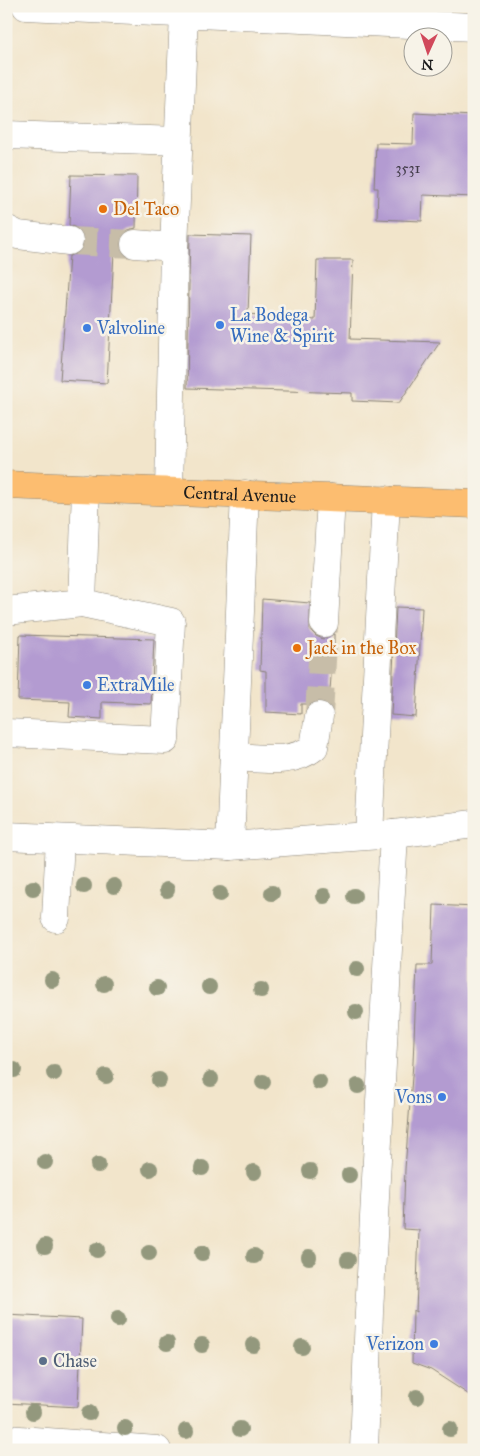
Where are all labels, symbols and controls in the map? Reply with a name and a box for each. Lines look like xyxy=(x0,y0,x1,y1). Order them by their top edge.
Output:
north arrow xyxy=(402,28,452,78)
text: N xyxy=(421,56,434,73)
house number: 3531 xyxy=(396,159,421,177)
place label: Del Taco xyxy=(113,198,179,220)
marker: Del Taco xyxy=(97,203,109,215)
place label: La Bodega Wine & Spirit xyxy=(230,304,335,347)
place label: Valvoline xyxy=(96,317,165,339)
marker: La Bodega Wine & Spirit xyxy=(214,319,226,331)
marker: Valvoline xyxy=(81,322,93,334)
street label: Central Avenue xyxy=(183,481,297,508)
place label: Jack in the Box xyxy=(305,637,417,660)
marker: Jack in the Box xyxy=(291,642,303,654)
place label: ExtraMile xyxy=(97,674,174,696)
marker: ExtraMile xyxy=(81,679,93,691)
place label: Vons xyxy=(394,1086,432,1108)
marker: Vons xyxy=(436,1091,448,1103)
place label: Verizon xyxy=(365,1333,424,1355)
marker: Verizon xyxy=(428,1338,440,1350)
place label: Chase xyxy=(53,1350,97,1372)
marker: Chase xyxy=(37,1355,49,1367)

